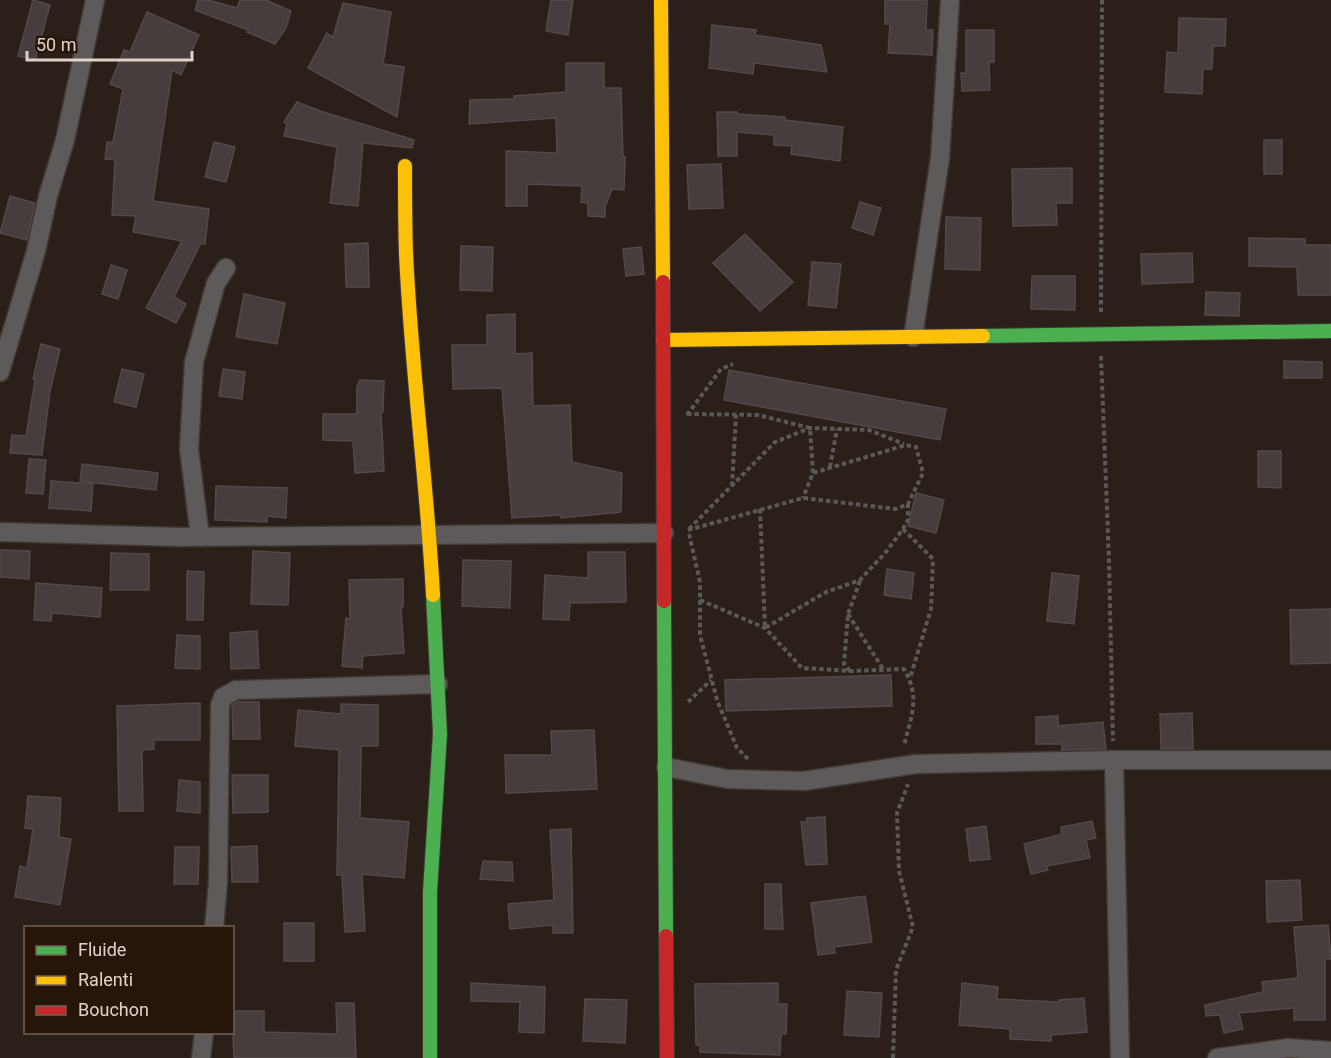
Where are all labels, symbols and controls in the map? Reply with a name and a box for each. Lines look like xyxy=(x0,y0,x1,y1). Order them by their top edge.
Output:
scale bar xyxy=(27,24,192,62)
text: 50 m xyxy=(36,34,76,55)
legend xyxy=(24,926,234,1034)
text: Fluide xyxy=(78,939,126,960)
text: Ralenti xyxy=(78,969,133,990)
text: Bouchon xyxy=(78,999,149,1020)

